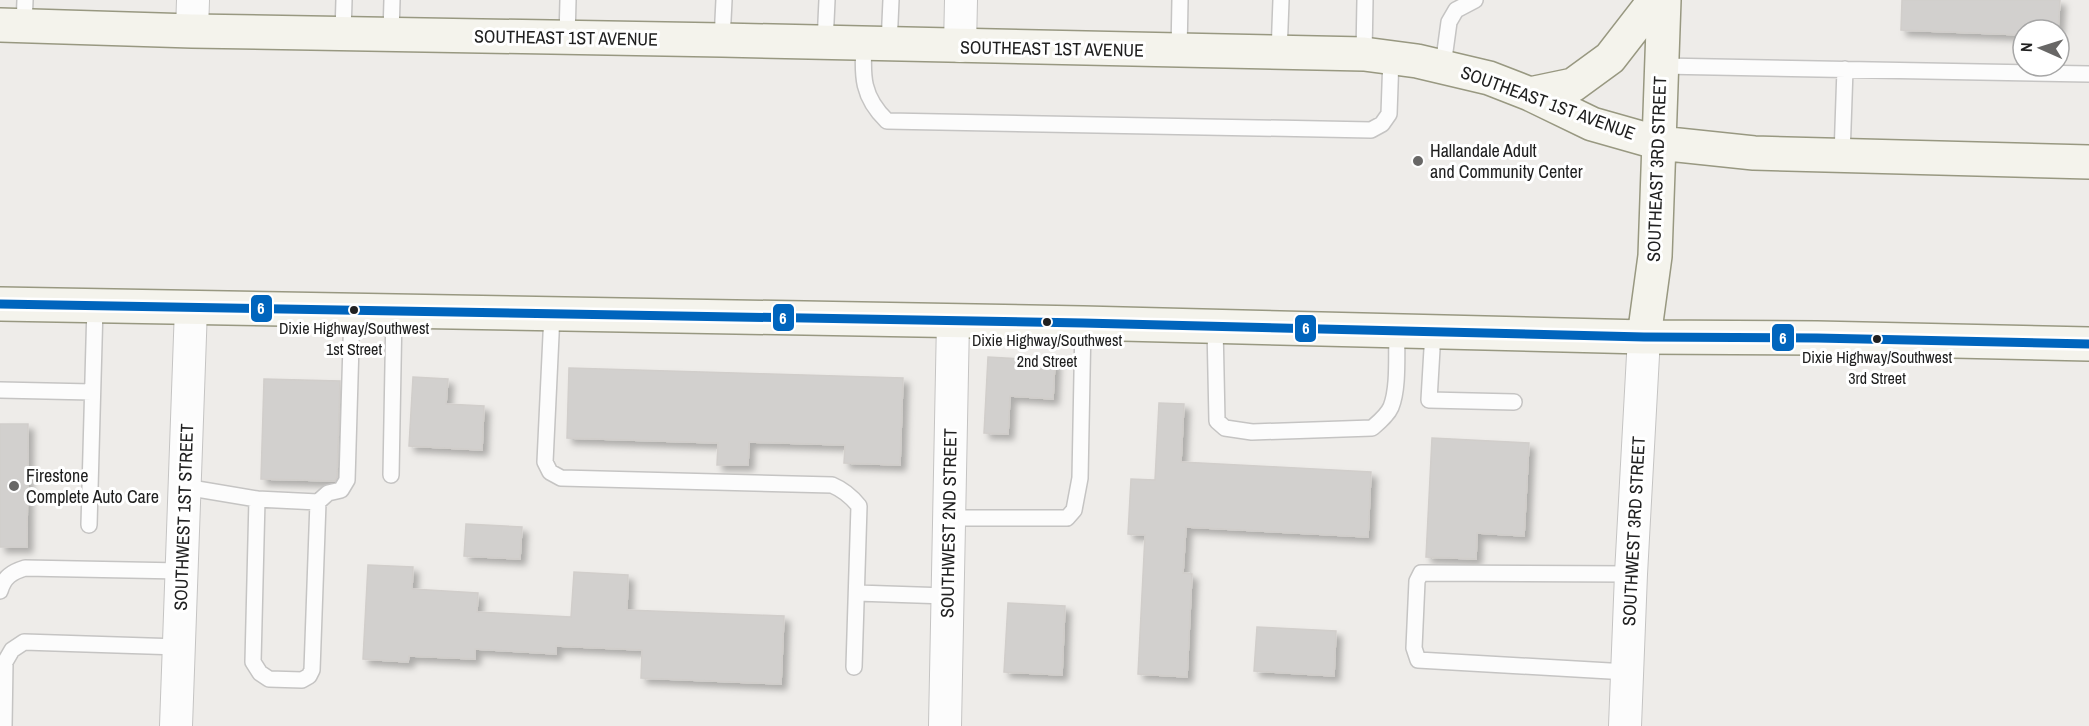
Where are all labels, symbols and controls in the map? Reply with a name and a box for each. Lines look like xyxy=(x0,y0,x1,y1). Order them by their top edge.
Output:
north arrow xyxy=(2011,18,2071,78)
street label: SOUTHEAST 1ST AVENUE xyxy=(474,23,658,52)
street label: SOUTHEAST 1ST AVENUE xyxy=(960,34,1144,63)
text: N xyxy=(2015,42,2037,53)
street label: SOUTHEAST 1ST AVENUE xyxy=(1458,59,1639,146)
street label: SOUTHEAST 3RD STREET xyxy=(1641,76,1672,262)
place label: Hallandale Adult and Community Center xyxy=(1430,138,1583,184)
marker: Hallandale Adult and Community Center xyxy=(1411,154,1425,168)
line badge: 6 xyxy=(250,294,273,323)
text: 6 xyxy=(257,297,265,319)
line badge: 6 xyxy=(772,303,795,332)
marker: Dixie Highway/Southwest 1st Street xyxy=(348,304,360,316)
text: 6 xyxy=(779,307,787,329)
line badge: 6 xyxy=(1294,314,1317,343)
marker: Dixie Highway/Southwest 2nd Street xyxy=(1041,316,1053,328)
place label: Dixie Highway/Southwest 1st Street xyxy=(279,317,429,360)
text: 6 xyxy=(1302,317,1310,339)
line badge: 6 xyxy=(1771,323,1795,352)
text: 6 xyxy=(1779,327,1787,349)
place label: Dixie Highway/Southwest 2nd Street xyxy=(972,329,1122,372)
marker: Dixie Highway/Southwest 3rd Street xyxy=(1871,333,1883,345)
place label: Dixie Highway/Southwest 3rd Street xyxy=(1802,346,1952,389)
street label: SOUTHWEST 1ST STREET xyxy=(168,423,199,611)
street label: SOUTHWEST 2ND STREET xyxy=(934,428,963,618)
street label: SOUTHWEST 3RD STREET xyxy=(1616,435,1651,627)
place label: Firestone Complete Auto Care xyxy=(26,463,159,509)
marker: Firestone Complete Auto Care xyxy=(7,479,21,493)

